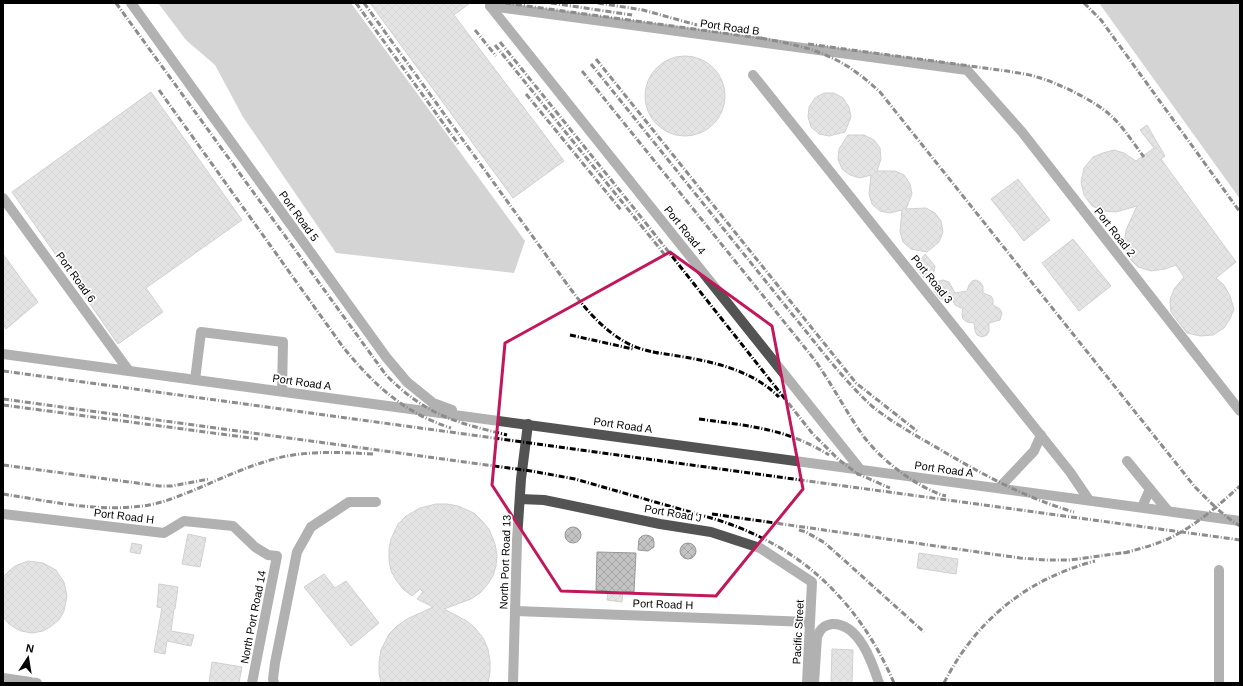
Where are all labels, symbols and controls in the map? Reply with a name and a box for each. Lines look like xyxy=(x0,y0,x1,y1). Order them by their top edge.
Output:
street label: Port Road B xyxy=(699,17,761,37)
street label: Port Road 5 xyxy=(277,189,321,243)
street label: Port Road 4 xyxy=(662,203,708,257)
street label: Port Road 2 xyxy=(1092,205,1138,259)
street label: Port Road 6 xyxy=(54,250,98,304)
street label: Port Road 3 xyxy=(909,252,955,306)
street label: Port Road A xyxy=(272,372,333,392)
street label: Port Road A xyxy=(593,415,654,435)
street label: Port Road A xyxy=(914,459,975,479)
street label: Port Road J xyxy=(643,502,703,524)
street label: Port Road H xyxy=(93,506,155,526)
street label: North Port Road 13 xyxy=(497,514,513,610)
street label: North Port Road 14 xyxy=(238,569,268,665)
street label: Port Road H xyxy=(633,597,694,611)
street label: Pacific Street xyxy=(790,599,806,665)
north arrow xyxy=(8,638,48,678)
text: N xyxy=(25,642,35,655)

